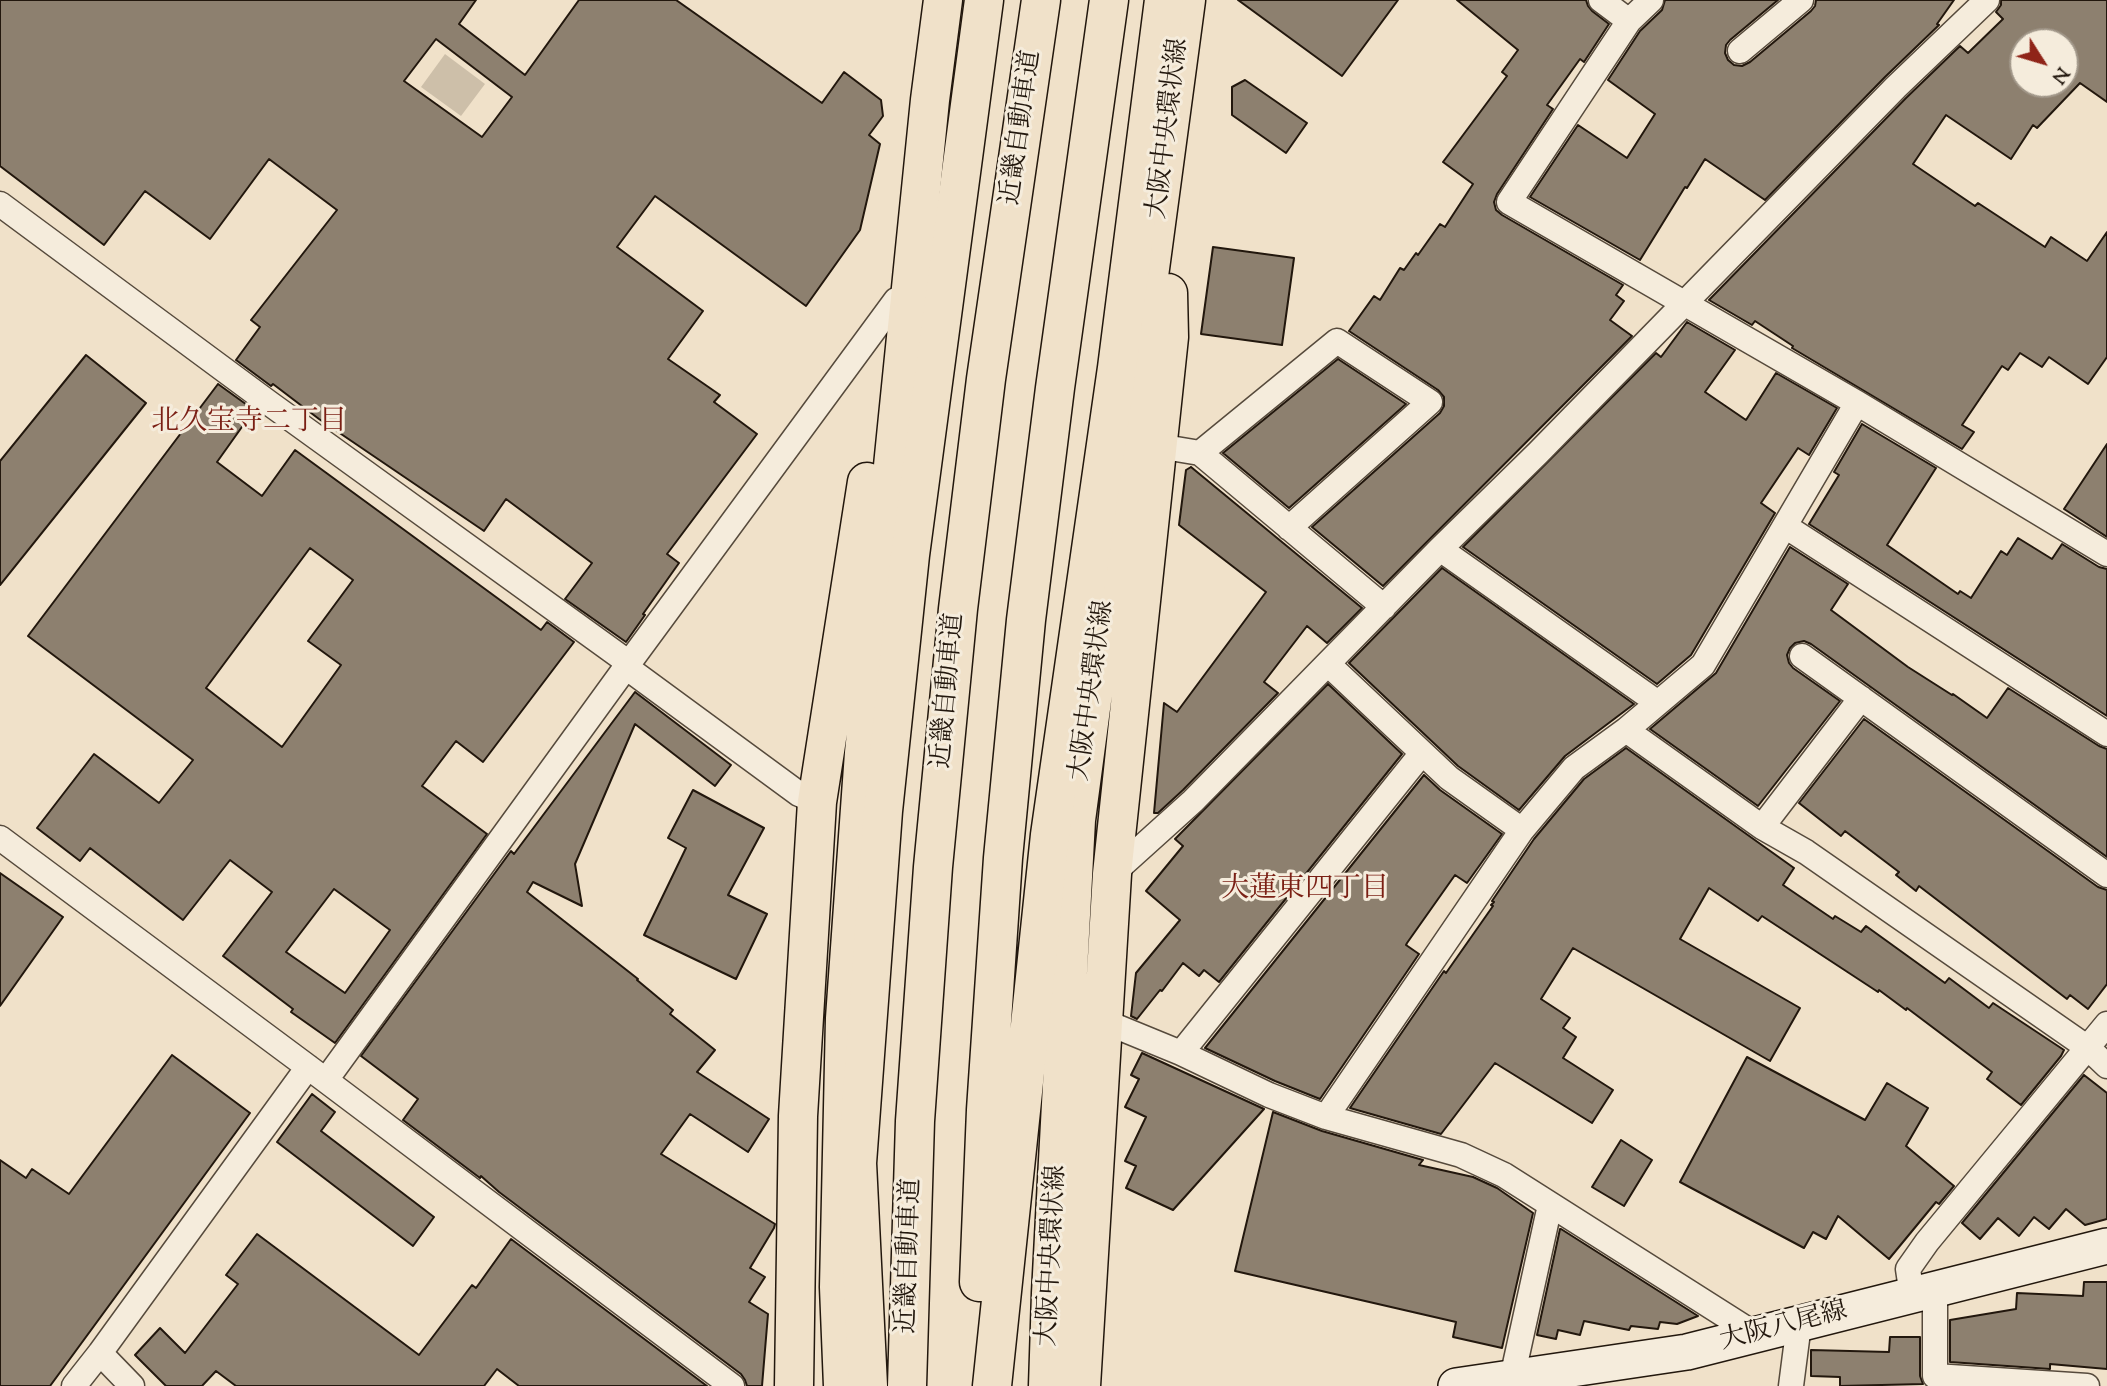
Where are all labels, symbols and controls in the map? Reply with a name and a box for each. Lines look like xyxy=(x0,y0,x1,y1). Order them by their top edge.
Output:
north arrow xyxy=(2009,28,2079,98)
street label: 大阪中央環状線 xyxy=(1143,37,1197,221)
street label: 近畿自動車道 xyxy=(997,49,1049,207)
text: N xyxy=(2044,61,2075,89)
district label: 北久宝寺二丁目 xyxy=(151,407,347,441)
street label: 大阪中央環状線 xyxy=(1066,599,1122,783)
street label: 近畿自動車道 xyxy=(928,612,972,770)
district label: 大蓮東四丁目 xyxy=(1221,874,1389,908)
street label: 大阪中央環状線 xyxy=(1034,1164,1074,1348)
street label: 近畿自動車道 xyxy=(893,1178,929,1334)
street label: 大阪八尾線 xyxy=(1717,1297,1851,1359)

